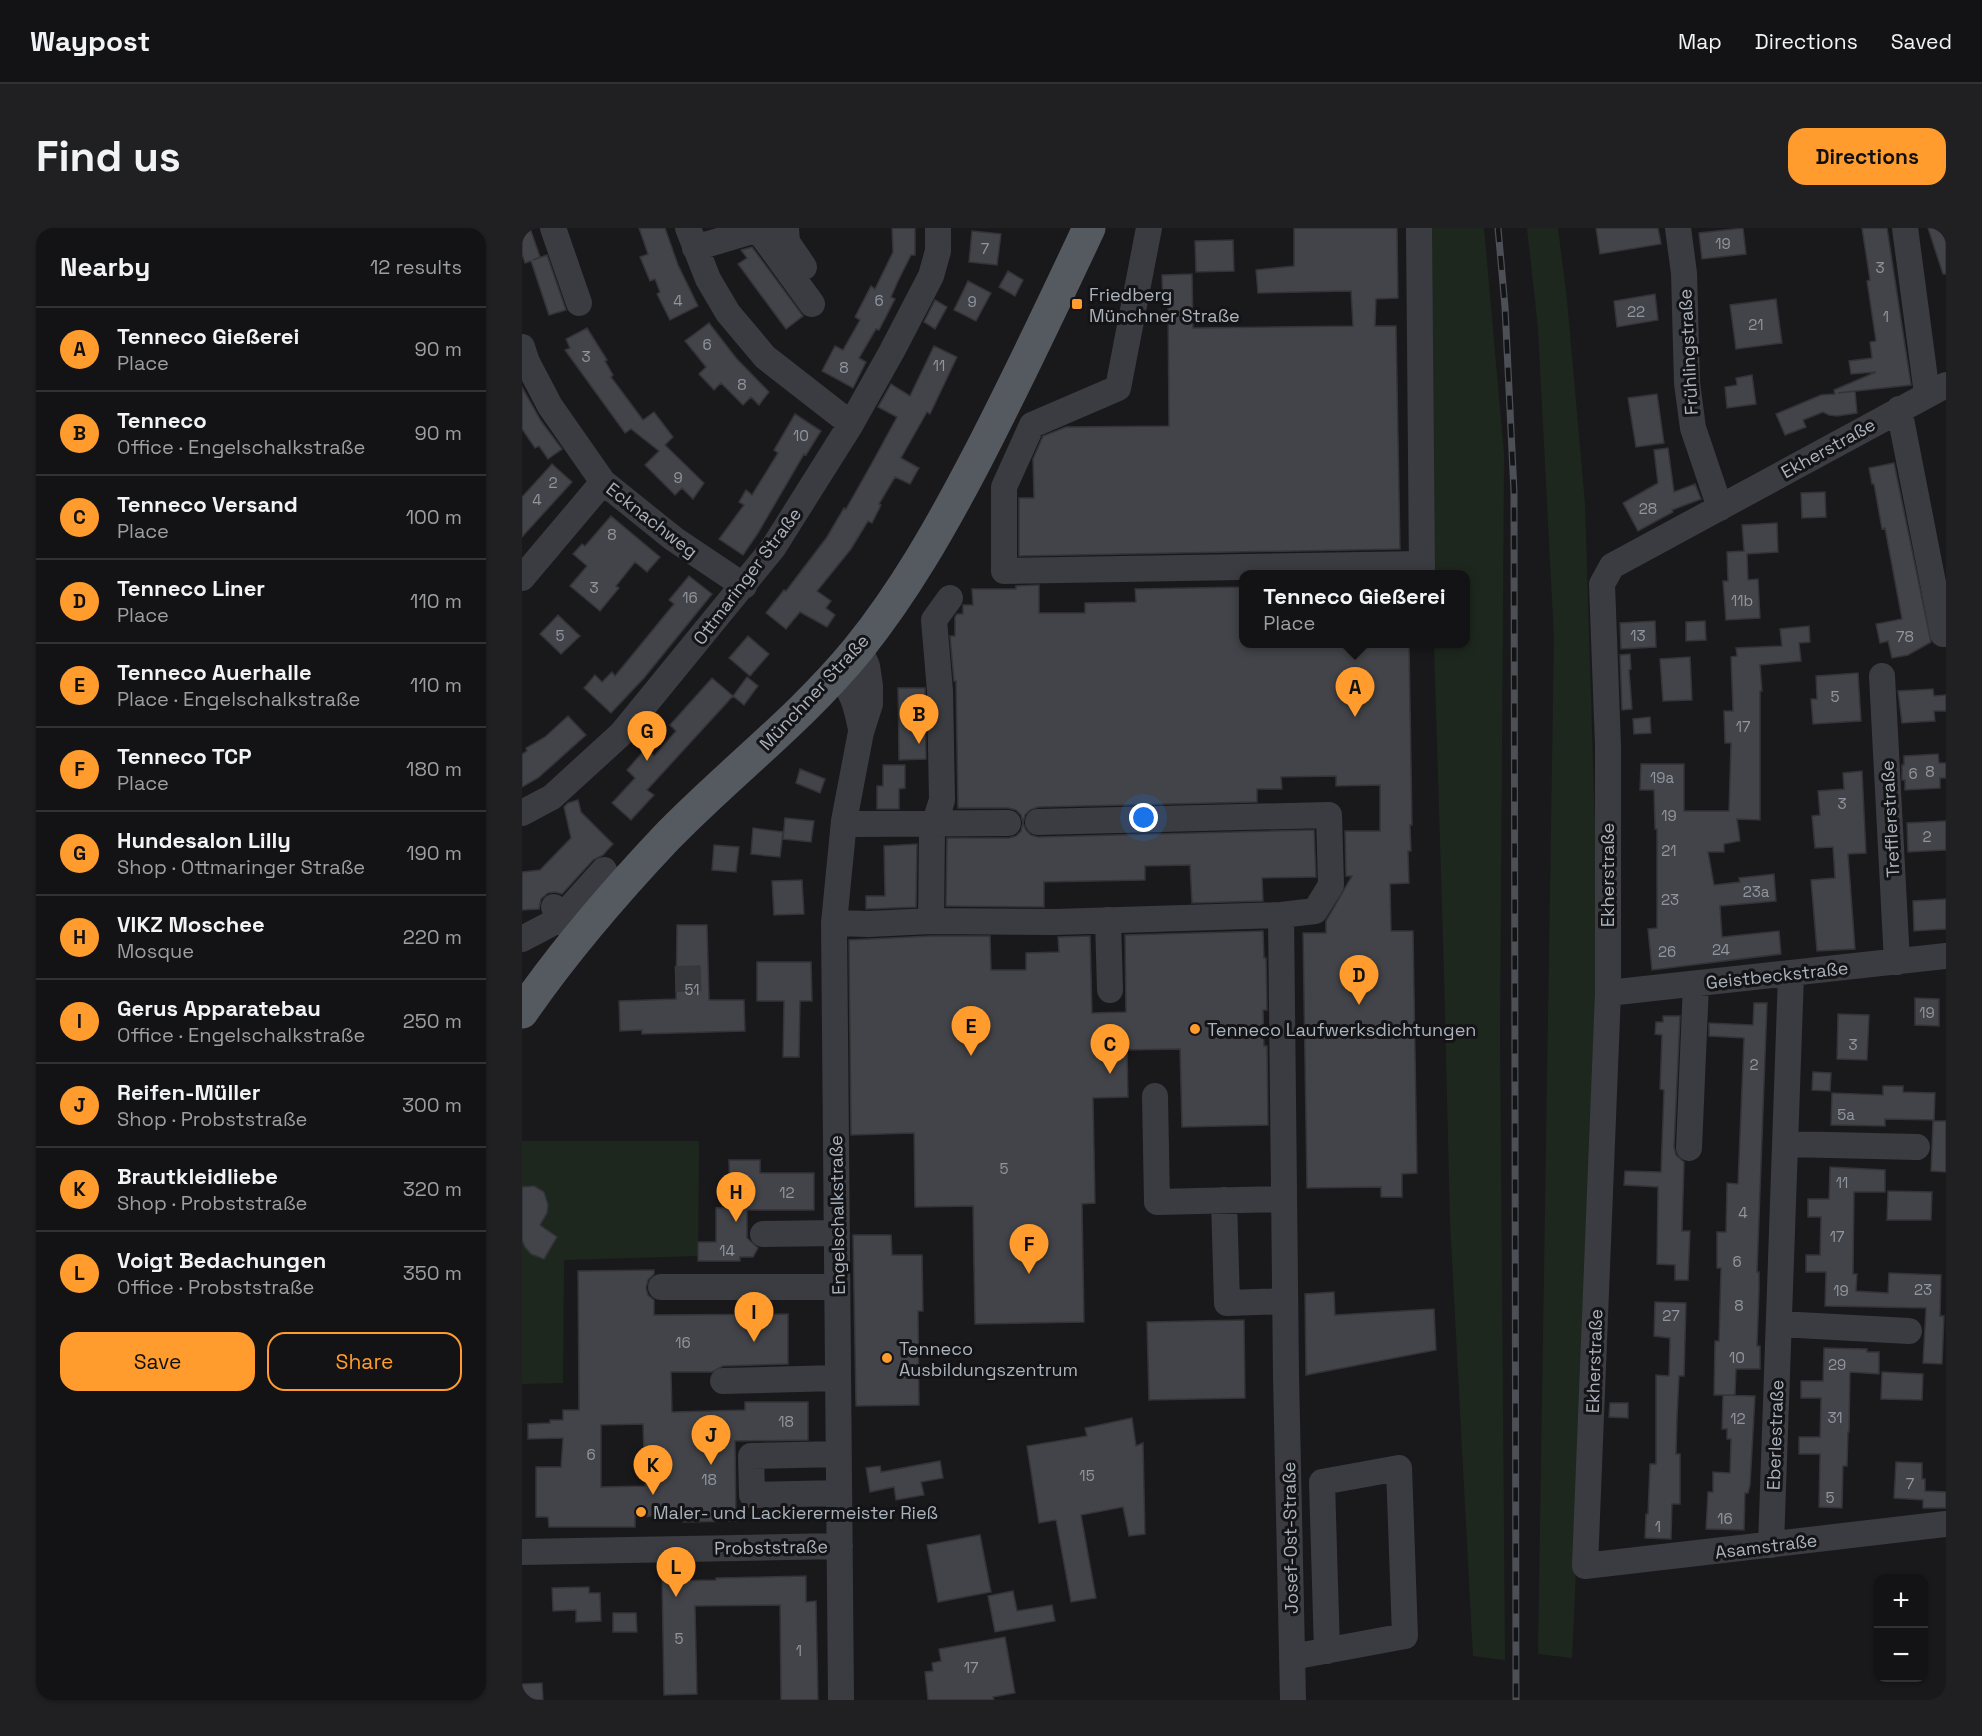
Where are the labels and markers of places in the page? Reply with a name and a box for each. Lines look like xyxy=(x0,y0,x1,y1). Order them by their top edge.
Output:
place label: Friedberg Münchner Straße xyxy=(1089,283,1240,327)
marker: Friedberg Münchner Straße xyxy=(1070,297,1084,311)
pin: A xyxy=(1336,668,1374,717)
pin: B xyxy=(900,694,938,744)
pin: G xyxy=(628,712,666,761)
pin: D xyxy=(1340,956,1378,1005)
pin: E xyxy=(952,1006,990,1056)
place label: Tenneco Laufwerksdichtungen xyxy=(1207,1018,1476,1041)
marker: Tenneco Laufwerksdichtungen xyxy=(1188,1022,1202,1036)
pin: C xyxy=(1090,1024,1130,1074)
pin: H xyxy=(716,1172,756,1222)
pin: F xyxy=(1010,1224,1048,1274)
pin: I xyxy=(734,1292,774,1342)
place label: Tenneco Ausbildungszentrum xyxy=(899,1337,1078,1381)
marker: Tenneco Ausbildungszentrum xyxy=(880,1351,894,1365)
pin: J xyxy=(692,1416,730,1465)
pin: K xyxy=(634,1446,672,1495)
place label: Maler- und Lackierermeister Rieß xyxy=(653,1501,938,1524)
marker: Maler- und Lackierermeister Rieß xyxy=(634,1505,648,1519)
pin: L xyxy=(656,1548,696,1597)

